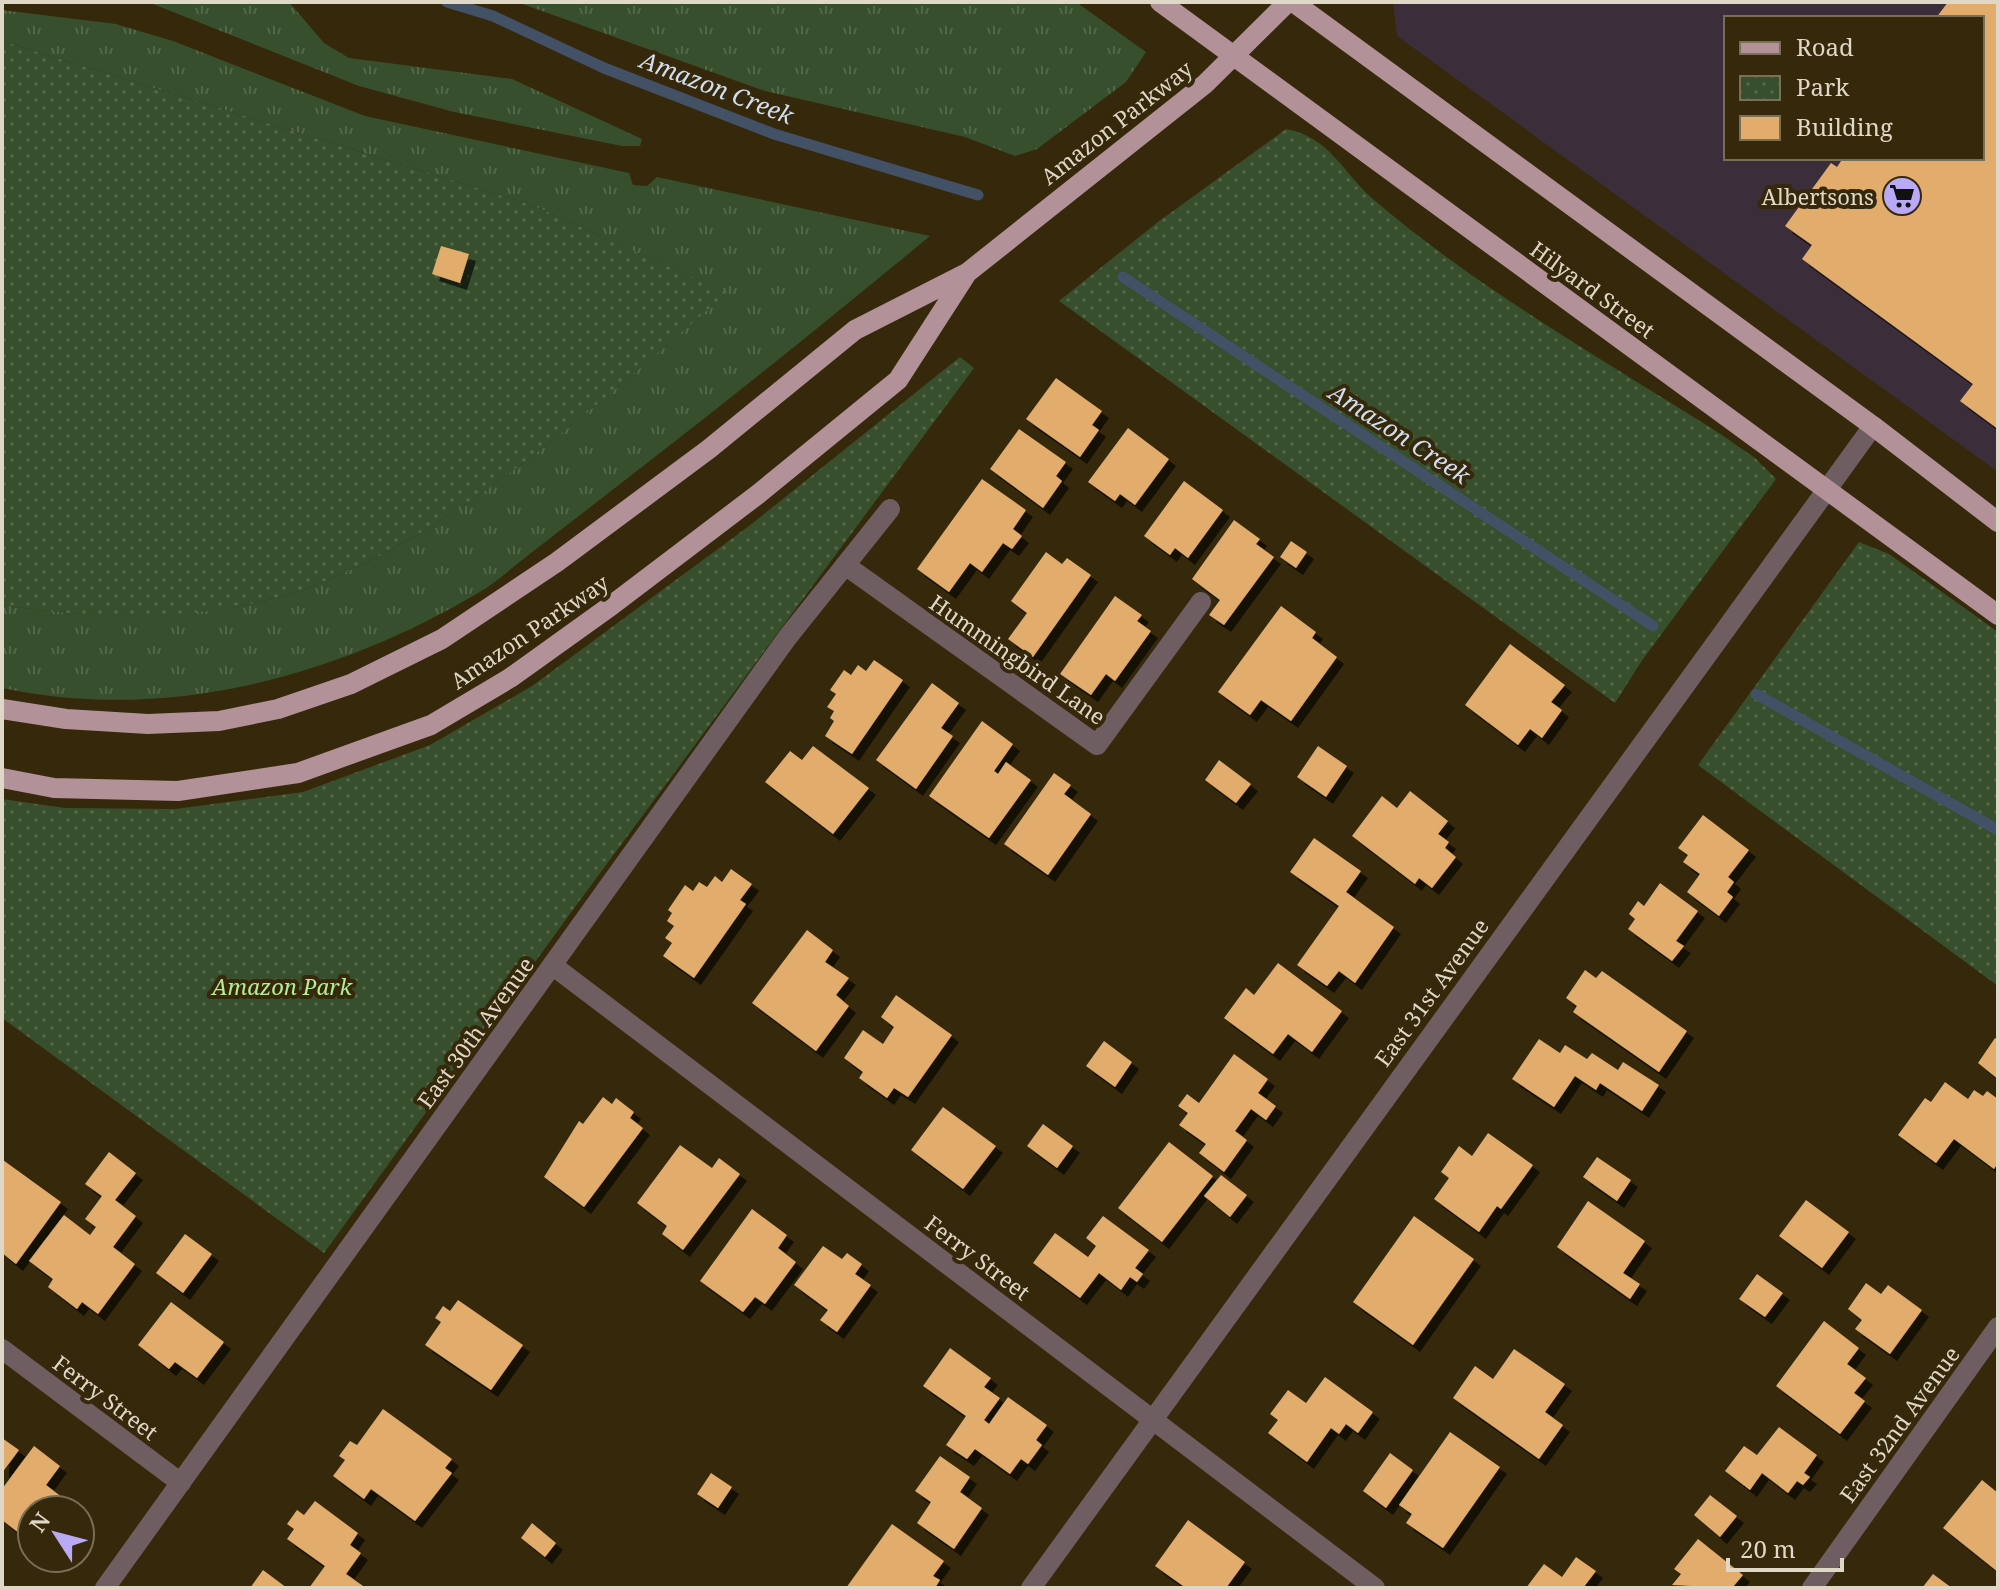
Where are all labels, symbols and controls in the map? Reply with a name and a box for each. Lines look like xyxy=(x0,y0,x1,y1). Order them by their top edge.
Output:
legend xyxy=(1724,16,1984,160)
text: Road xyxy=(1796,30,1854,63)
water label: Amazon Creek xyxy=(634,42,800,132)
street label: Amazon Parkway xyxy=(1034,53,1198,191)
text: Park xyxy=(1796,70,1850,103)
text: Building xyxy=(1796,110,1893,143)
supermarket icon: Albertsons xyxy=(1881,175,1923,217)
place label: Albertsons xyxy=(1762,181,1874,211)
street label: Hilyard Street xyxy=(1525,234,1662,345)
water label: Amazon Creek xyxy=(1321,374,1478,492)
street label: Amazon Parkway xyxy=(444,567,614,695)
street label: Hummingbird Lane xyxy=(924,587,1112,731)
street label: East 31st Avenue xyxy=(1367,912,1495,1072)
street label: East 30th Avenue xyxy=(410,950,540,1114)
park label: Amazon Park xyxy=(210,971,353,1001)
street label: Ferry Street xyxy=(919,1208,1037,1306)
street label: East 32nd Avenue xyxy=(1832,1340,1966,1508)
street label: Ferry Street xyxy=(47,1348,165,1446)
north arrow xyxy=(16,1494,96,1574)
text: N xyxy=(22,1506,56,1537)
scale bar xyxy=(1728,1522,1842,1572)
text: 20 m xyxy=(1740,1532,1796,1565)

